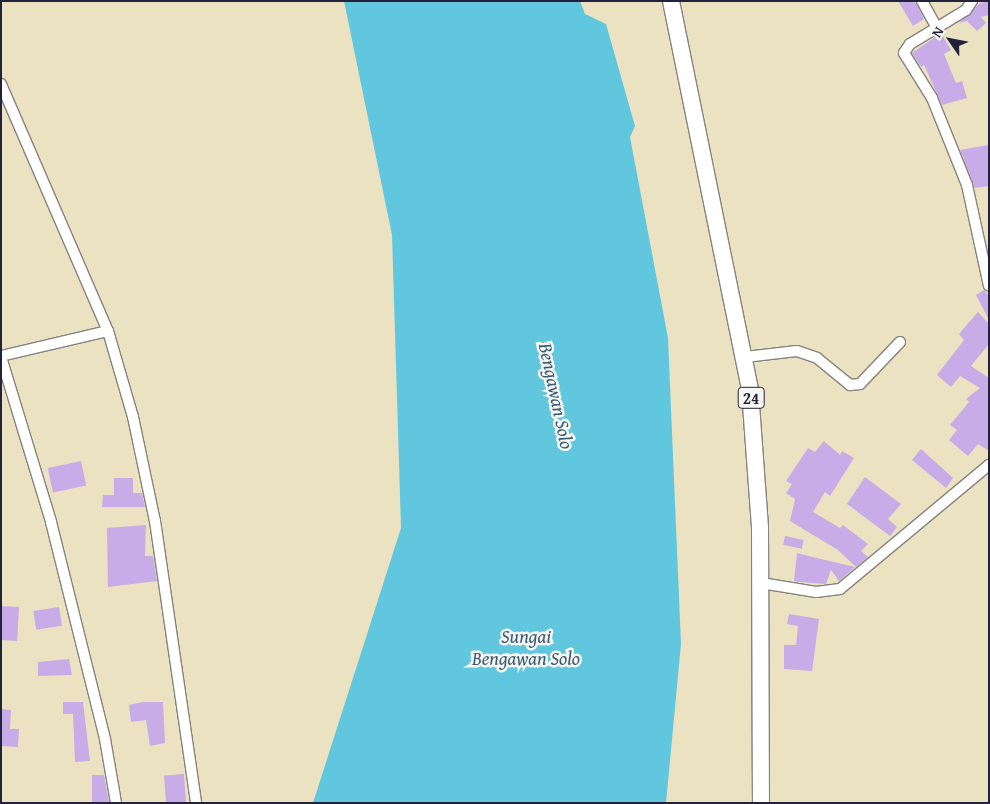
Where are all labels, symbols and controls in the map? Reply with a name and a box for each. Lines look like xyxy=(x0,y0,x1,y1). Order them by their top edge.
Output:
north arrow xyxy=(925,15,975,65)
text: N xyxy=(926,22,948,41)
water label: Bengawan Solo xyxy=(534,341,578,451)
road number: 24 xyxy=(737,384,765,412)
water label: Sungai Bengawan Solo xyxy=(472,626,580,670)

